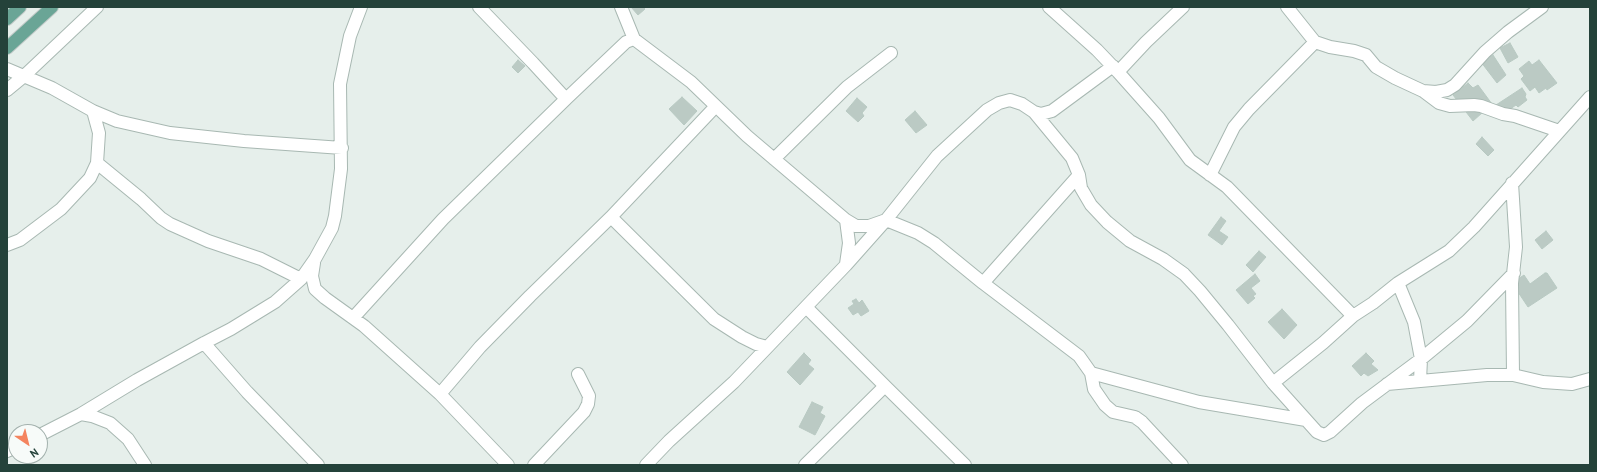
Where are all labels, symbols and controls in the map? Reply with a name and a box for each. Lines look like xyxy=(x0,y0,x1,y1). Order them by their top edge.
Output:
north arrow xyxy=(8,424,48,464)
text: N xyxy=(27,445,41,461)

